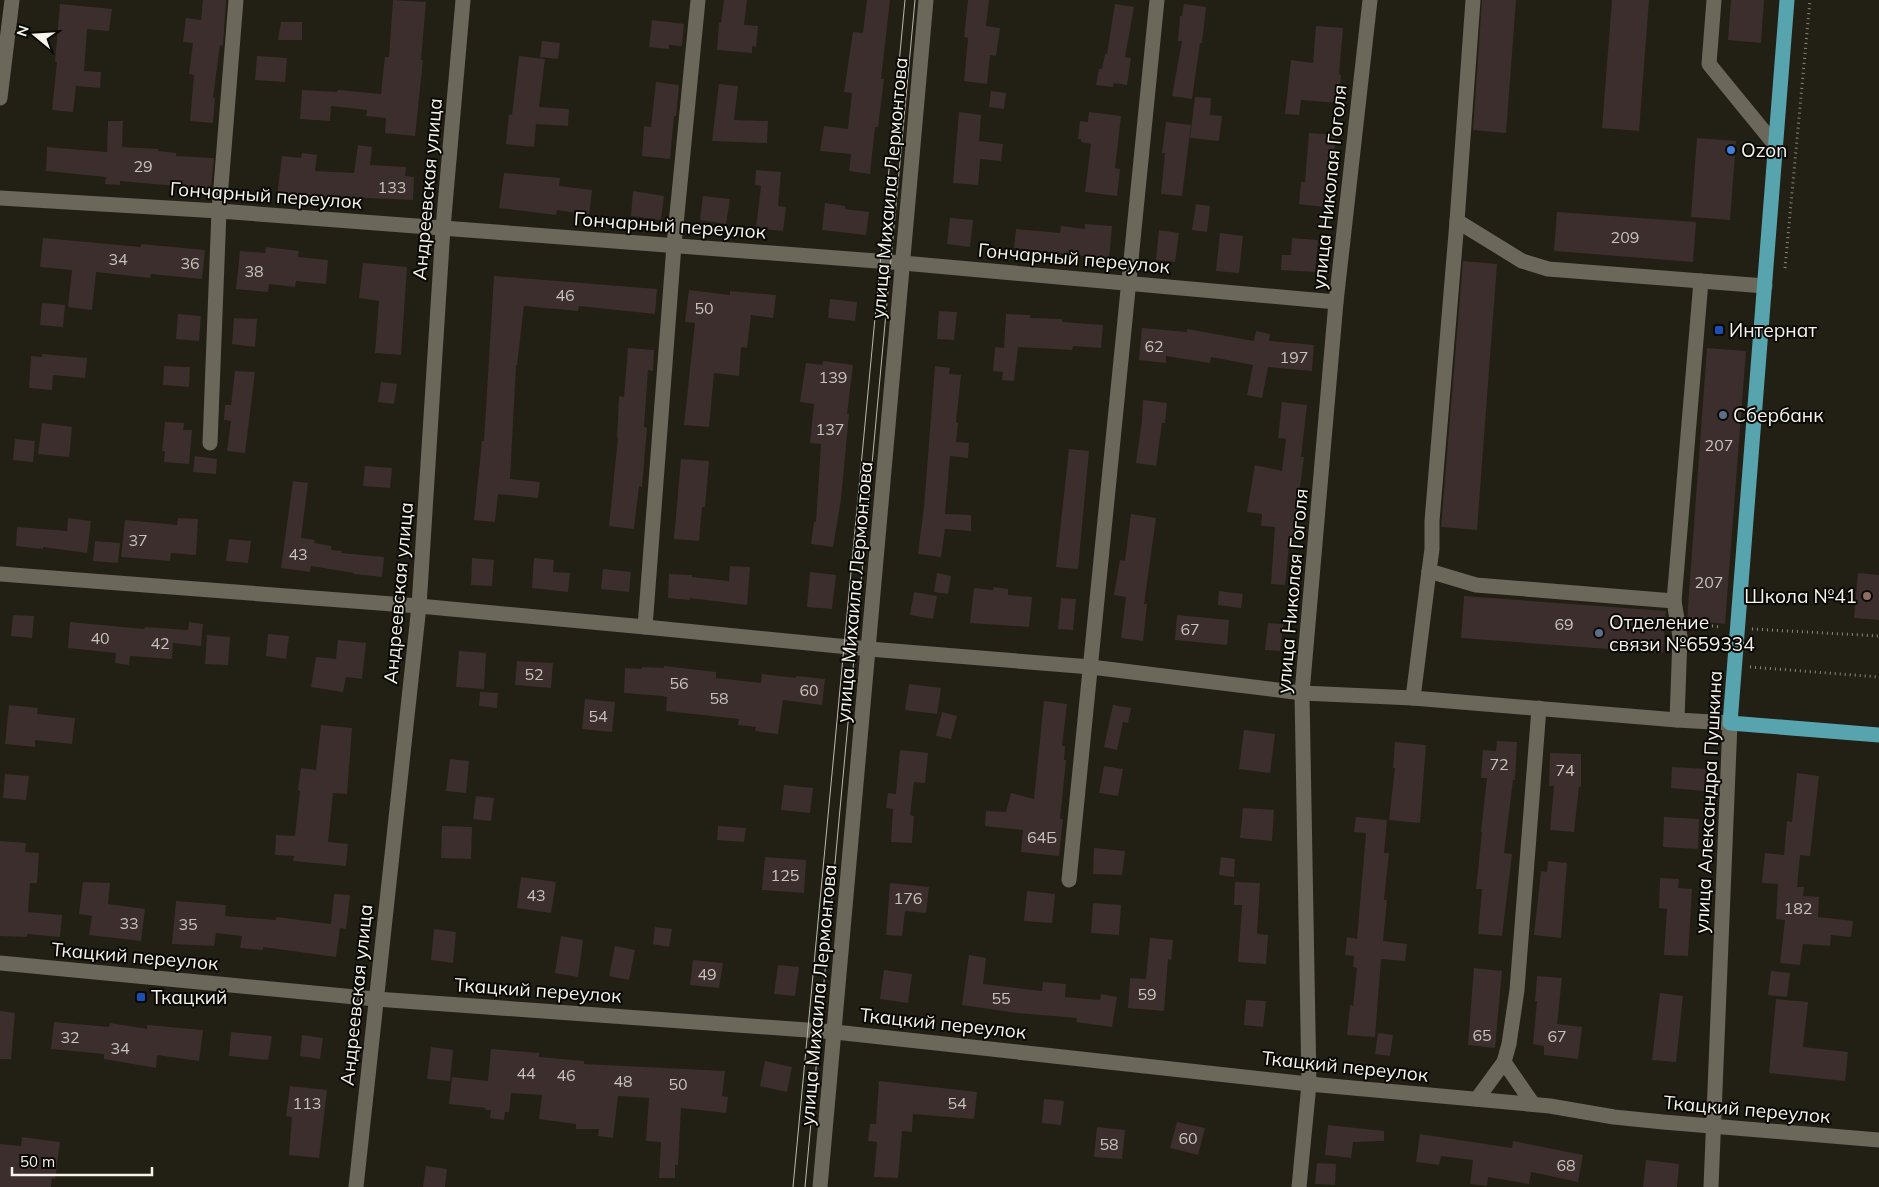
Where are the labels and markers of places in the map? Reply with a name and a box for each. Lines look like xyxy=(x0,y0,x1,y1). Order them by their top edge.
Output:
place label: Ozon xyxy=(1741,138,1787,162)
marker: Ozon xyxy=(1725,144,1737,156)
place label: Интернат xyxy=(1729,318,1817,342)
marker: Интернат xyxy=(1713,324,1725,336)
place label: Сбербанк xyxy=(1733,403,1824,427)
marker: Сбербанк xyxy=(1717,409,1729,421)
place label: Школа №41 xyxy=(1744,584,1857,608)
marker: Школа №41 xyxy=(1861,590,1873,602)
place label: Отделение связи №659334 xyxy=(1609,610,1755,656)
marker: Отделение связи №659334 xyxy=(1593,627,1605,639)
place label: Ткацкий xyxy=(151,985,227,1009)
marker: Ткацкий xyxy=(135,991,147,1003)

